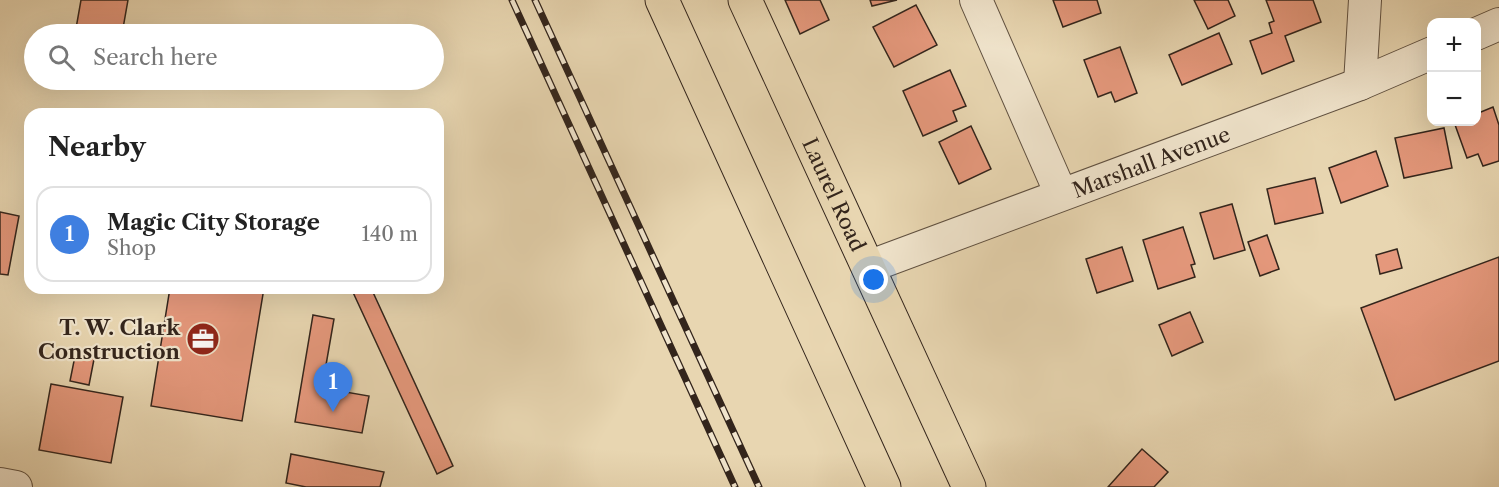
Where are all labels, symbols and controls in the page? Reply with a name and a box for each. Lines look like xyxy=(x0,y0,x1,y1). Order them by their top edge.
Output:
map controls xyxy=(1427,18,1481,126)
button: + xyxy=(1427,18,1481,72)
search box xyxy=(24,24,444,90)
icon: search xyxy=(45,41,78,74)
text: Search here xyxy=(93,44,218,71)
button: − xyxy=(1427,72,1481,126)
street label: Marshall Avenue xyxy=(1069,121,1233,202)
text: Nearby xyxy=(48,131,146,163)
street label: Laurel Road xyxy=(798,134,871,255)
text: Magic City Storage xyxy=(107,209,320,236)
text: 1 xyxy=(65,222,74,246)
text: 140 m xyxy=(361,222,418,246)
text: Shop xyxy=(107,236,156,260)
your location xyxy=(859,265,888,294)
place label: T. W. Clark Construction xyxy=(38,315,181,364)
office icon: T. W. Clark Construction xyxy=(185,321,221,357)
pin: 1 xyxy=(314,362,352,412)

